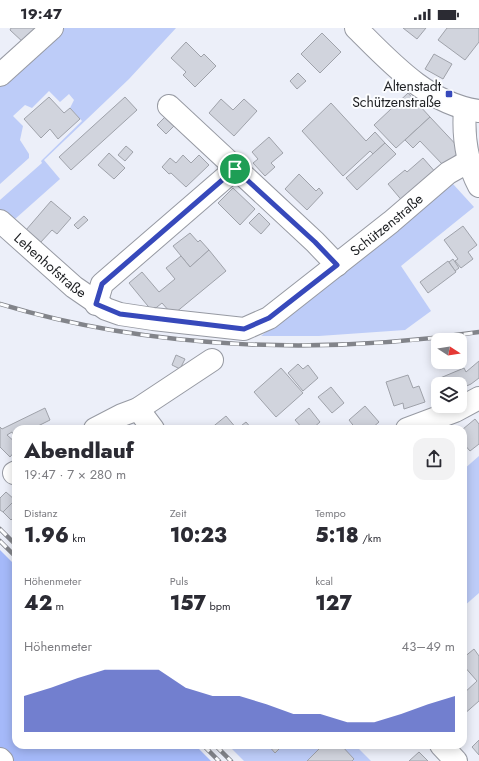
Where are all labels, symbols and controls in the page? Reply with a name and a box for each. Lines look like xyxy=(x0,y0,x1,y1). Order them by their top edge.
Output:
text: 19:47 xyxy=(20,3,62,25)
place label: Altenstadt Schützenstraße xyxy=(352,76,442,112)
marker: Altenstadt Schützenstraße xyxy=(444,89,454,99)
pin xyxy=(218,152,252,186)
icon: arrive xyxy=(224,158,246,180)
street label: Schützenstraße xyxy=(346,189,427,261)
street label: Lehenhofstraße xyxy=(10,228,90,303)
north arrow xyxy=(431,333,467,369)
map controls xyxy=(431,333,467,413)
button: layers xyxy=(431,377,467,413)
text: Abendlauf xyxy=(24,434,134,466)
button: share xyxy=(413,438,455,480)
text: 19:47 · 7 × 280 m xyxy=(24,465,126,484)
text: Distanz xyxy=(24,505,58,521)
text: Zeit xyxy=(170,505,187,521)
text: Tempo xyxy=(315,505,346,521)
text: 1.96 xyxy=(24,521,69,550)
text: 10:23 xyxy=(170,521,227,550)
text: 5:18 xyxy=(315,521,359,550)
text: km xyxy=(69,530,86,546)
text: /km xyxy=(359,530,381,546)
text: Höhenmeter xyxy=(24,573,81,589)
text: Puls xyxy=(170,573,188,589)
text: kcal xyxy=(315,573,333,589)
text: 42 xyxy=(24,589,52,618)
text: 157 xyxy=(170,589,206,618)
text: 127 xyxy=(315,589,352,618)
text: m xyxy=(52,598,64,614)
text: bpm xyxy=(206,598,231,614)
text: Höhenmeter xyxy=(24,637,92,656)
text: 43–49 m xyxy=(402,637,455,656)

